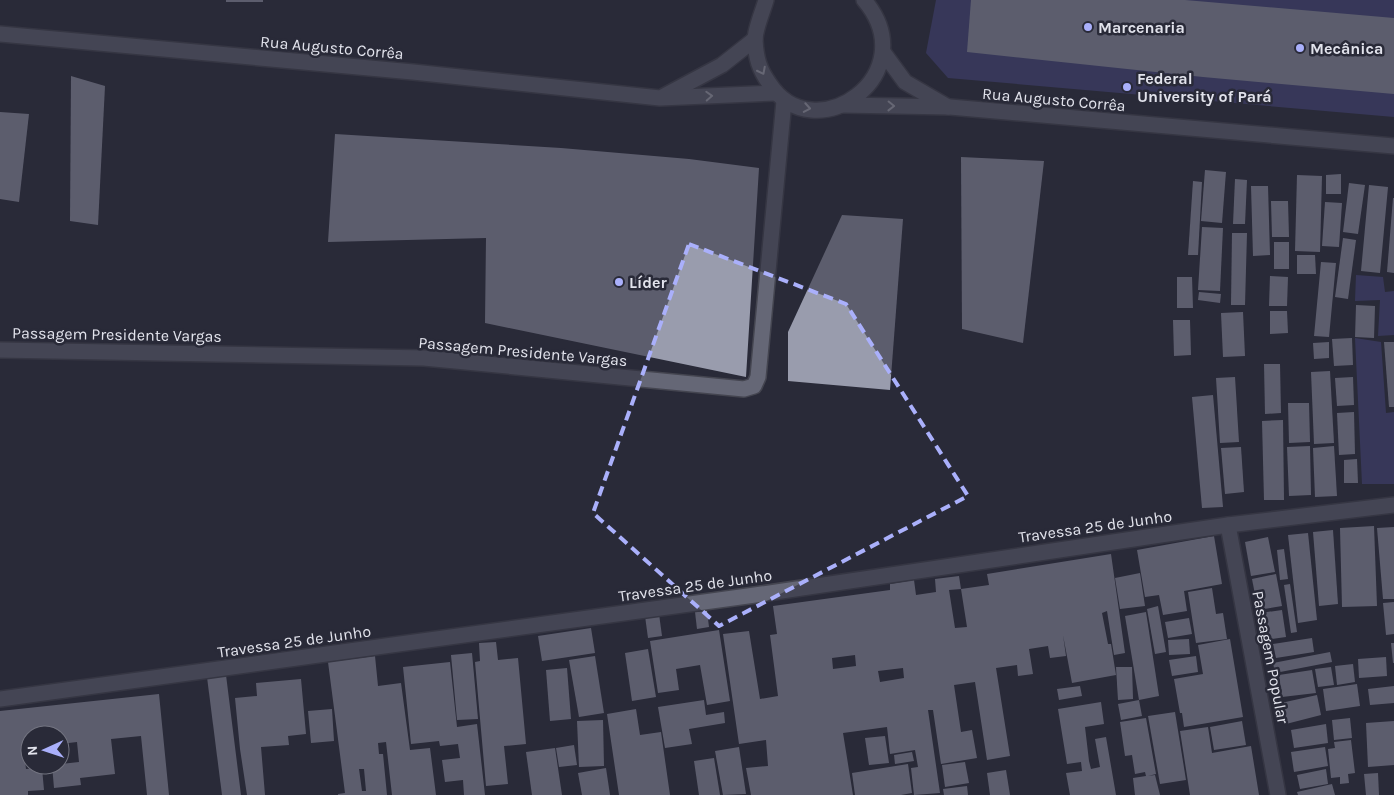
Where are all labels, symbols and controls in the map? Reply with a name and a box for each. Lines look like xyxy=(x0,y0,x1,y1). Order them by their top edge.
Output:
place label: Marcenaria xyxy=(1098,18,1185,37)
marker: Marcenaria xyxy=(1082,21,1094,33)
street label: Rua Augusto Corrêa xyxy=(259,32,404,63)
place label: Mecânica xyxy=(1310,39,1383,58)
marker: Mecânica xyxy=(1294,42,1306,54)
one-way arrow xyxy=(756,66,766,75)
place label: Federal University of Pará xyxy=(1137,69,1272,106)
marker: Federal University of Pará xyxy=(1121,81,1133,93)
street label: Rua Augusto Corrêa xyxy=(981,84,1126,115)
one-way arrow xyxy=(705,90,713,101)
one-way arrow xyxy=(888,101,896,111)
one-way arrow xyxy=(803,102,811,112)
place label: Líder xyxy=(629,273,667,292)
marker: Líder xyxy=(613,276,625,288)
street label: Passagem Presidente Vargas xyxy=(12,323,222,346)
street label: Passagem Presidente Vargas xyxy=(418,333,628,370)
street label: Travessa 25 de Junho xyxy=(1017,506,1173,547)
street label: Travessa 25 de Junho xyxy=(617,565,773,606)
street label: Passagem Popular xyxy=(1248,589,1293,725)
street label: Travessa 25 de Junho xyxy=(216,621,372,662)
north arrow xyxy=(20,725,70,775)
text: N xyxy=(24,745,41,756)

